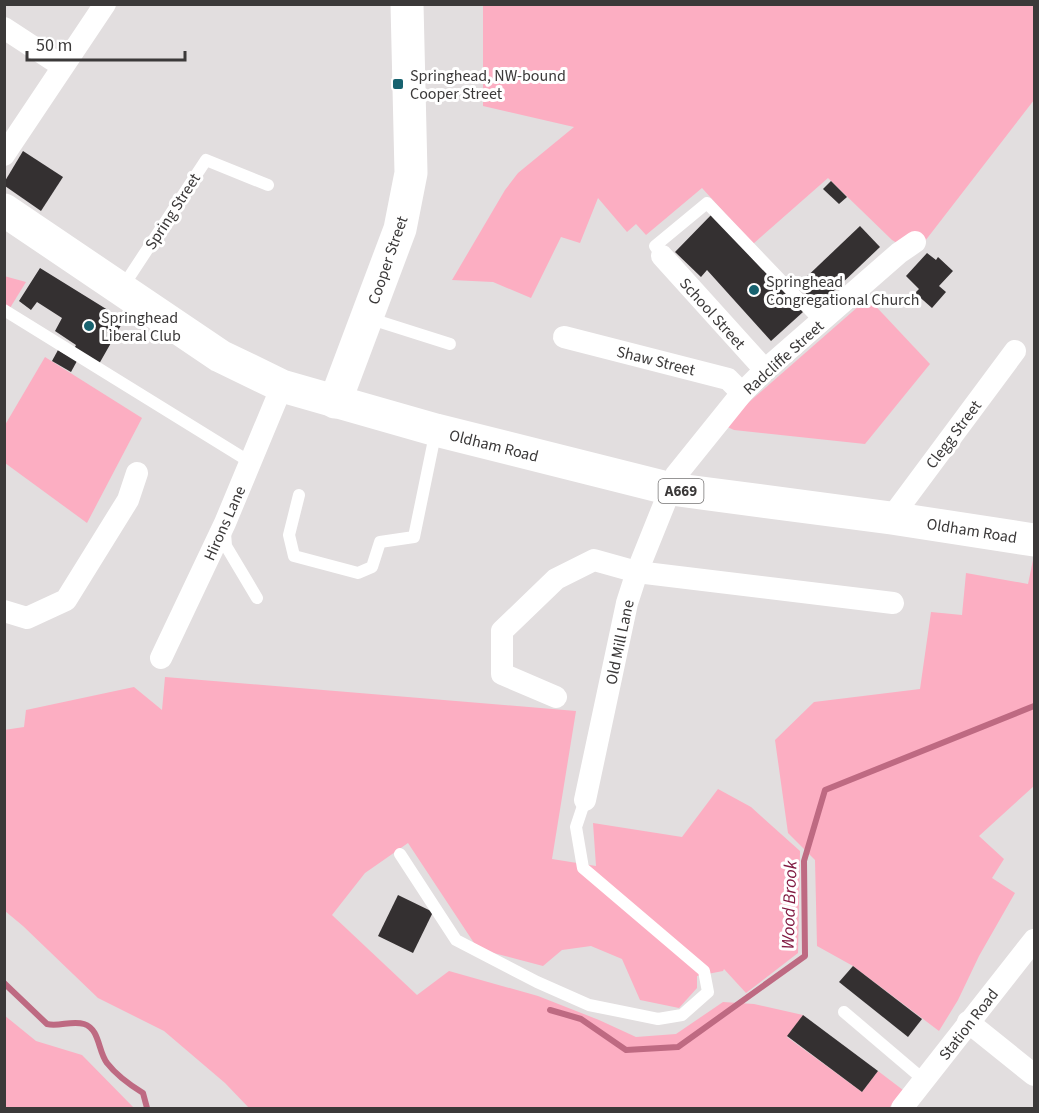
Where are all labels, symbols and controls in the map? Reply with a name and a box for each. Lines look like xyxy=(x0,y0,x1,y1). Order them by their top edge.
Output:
scale bar xyxy=(27,24,184,62)
text: 50 m xyxy=(36,33,72,58)
place label: Springhead, NW-bound Cooper Street xyxy=(410,65,566,105)
marker: Springhead, NW-bound Cooper Street xyxy=(391,77,405,91)
street label: Spring Street xyxy=(140,169,206,254)
street label: Cooper Street xyxy=(363,213,414,307)
place label: Springhead Congregational Church xyxy=(766,271,920,311)
street label: School Street xyxy=(674,273,751,355)
marker: Springhead Congregational Church xyxy=(747,283,761,297)
place label: Springhead Liberal Club xyxy=(101,307,181,347)
street label: Radcliffe Street xyxy=(739,315,829,400)
marker: Springhead Liberal Club xyxy=(82,319,96,333)
street label: Shaw Street xyxy=(614,341,698,381)
street label: Clegg Street xyxy=(921,395,987,473)
street label: Oldham Road xyxy=(447,424,541,468)
road number: A669 xyxy=(658,479,704,503)
street label: Hirons Lane xyxy=(199,483,251,564)
street label: Oldham Road xyxy=(925,513,1019,549)
street label: Old Mill Lane xyxy=(600,598,640,687)
water label: Wood Brook xyxy=(775,860,804,950)
street label: Station Road xyxy=(934,984,1004,1065)

